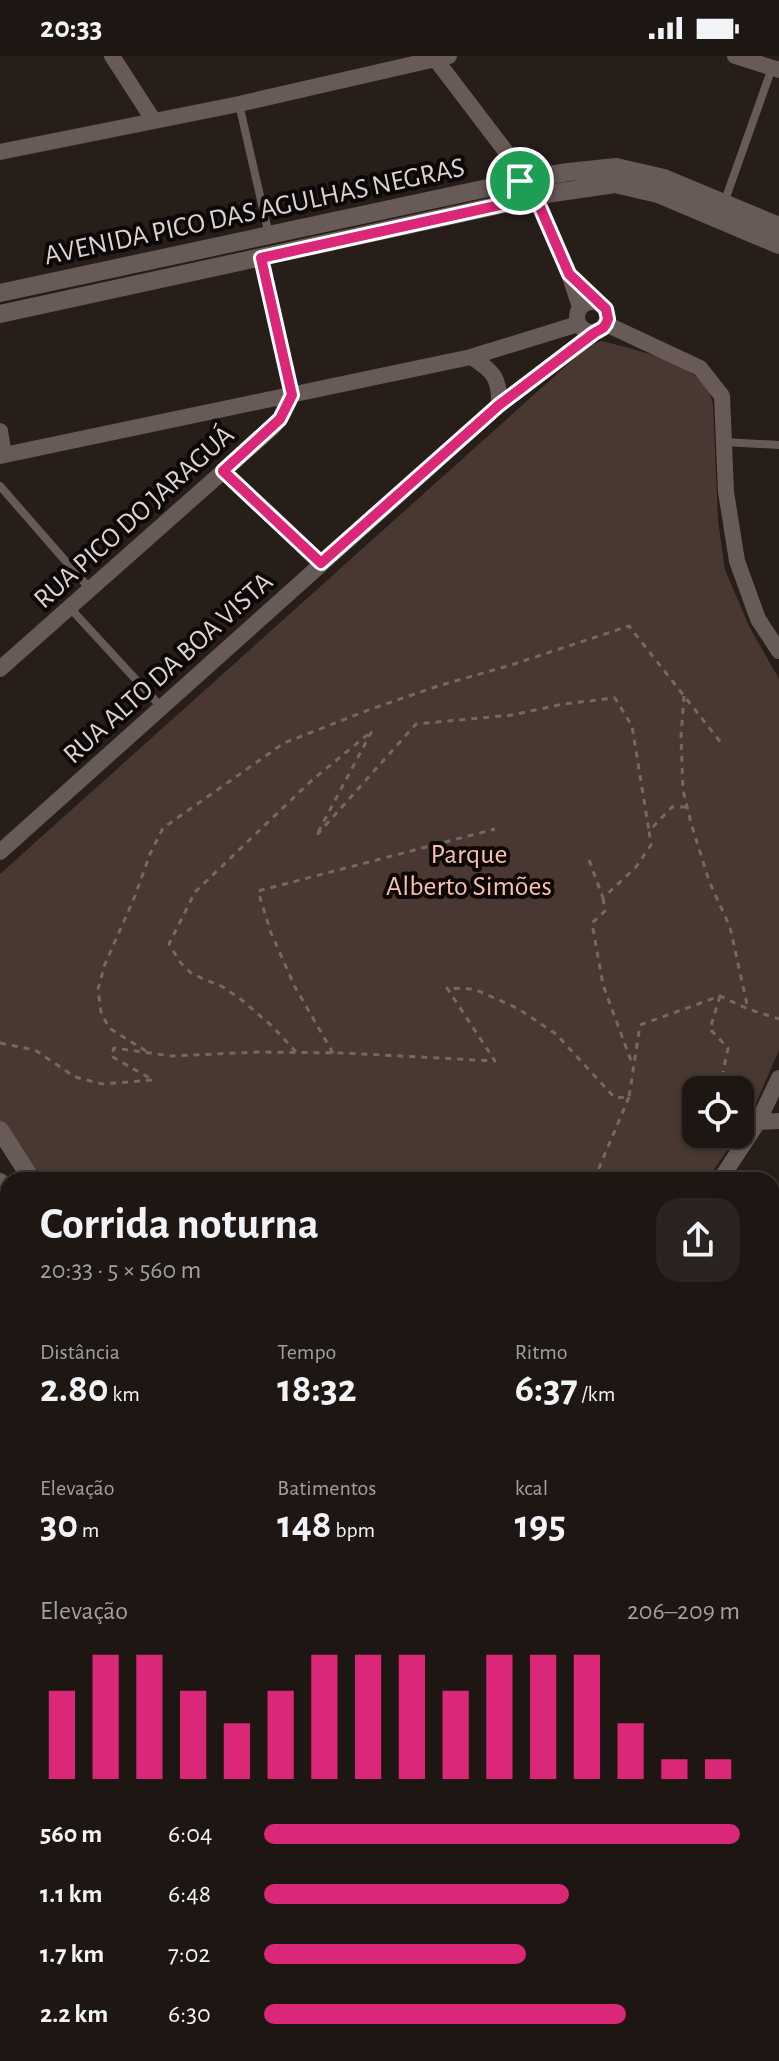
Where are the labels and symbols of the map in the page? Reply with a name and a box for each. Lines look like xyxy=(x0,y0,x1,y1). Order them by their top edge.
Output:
pin xyxy=(486,147,554,215)
street label: AVENIDA PICO DAS AGULHAS NEGRAS xyxy=(42,154,467,270)
street label: RUA PICO DO JARAGUÁ xyxy=(27,419,240,614)
street label: RUA ALTO DA BOA VISTA xyxy=(58,568,278,769)
park label: Parque Alberto Simões xyxy=(386,841,552,901)

